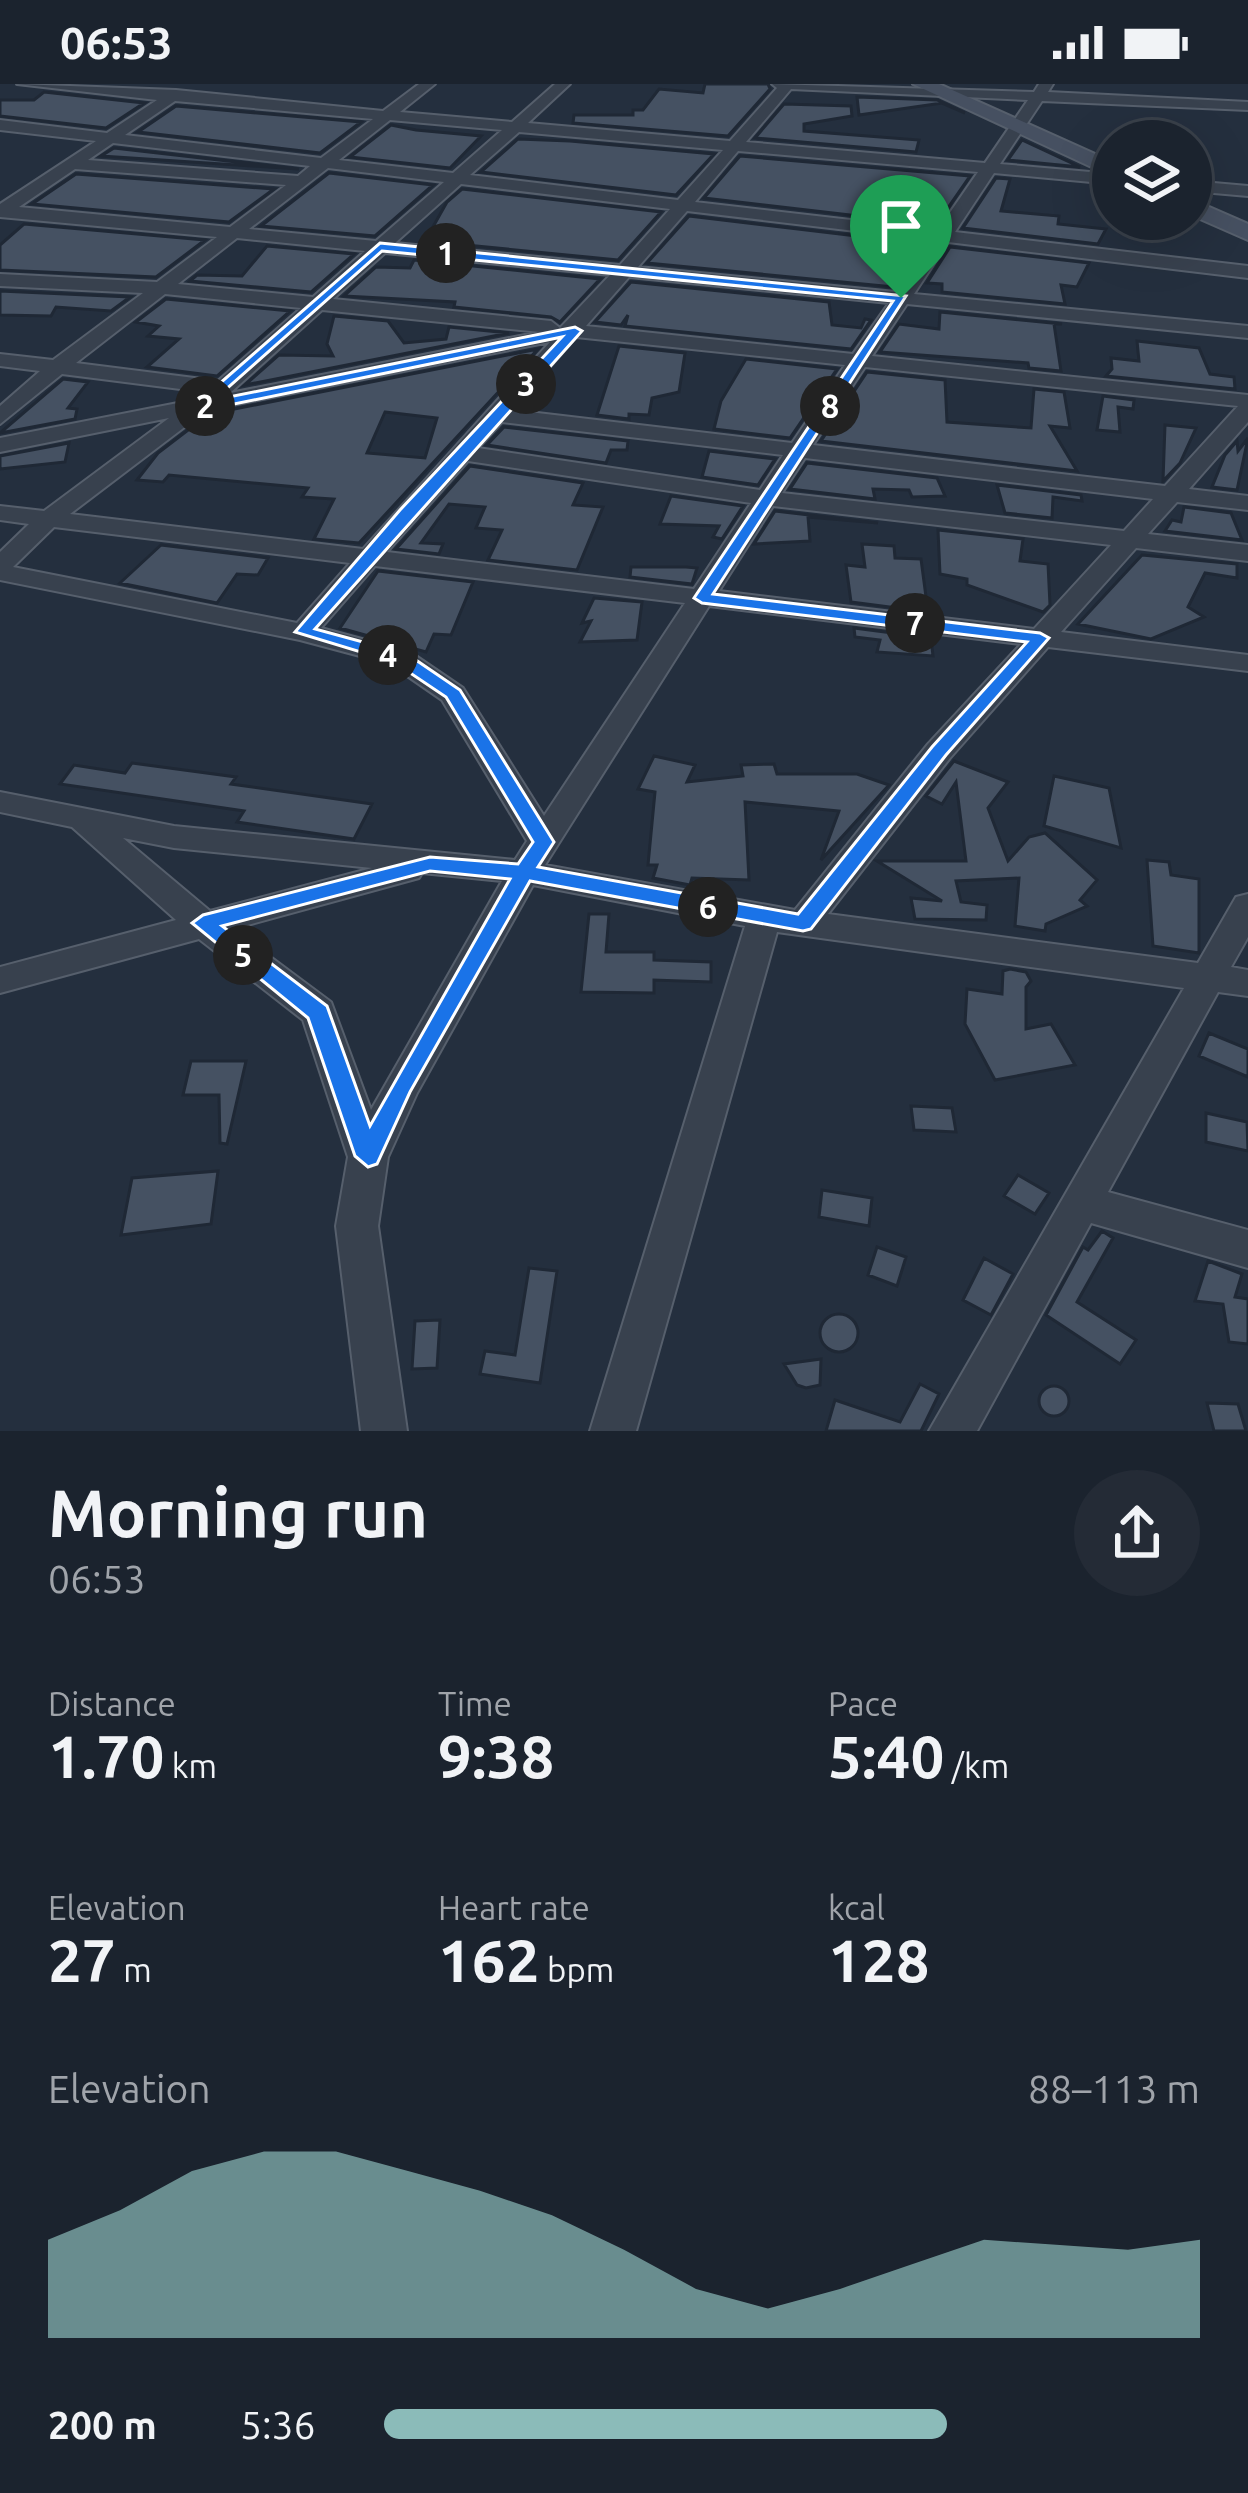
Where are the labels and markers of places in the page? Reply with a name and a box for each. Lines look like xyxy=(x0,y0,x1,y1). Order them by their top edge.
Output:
pin xyxy=(850,175,952,298)
pin: 1 xyxy=(416,223,476,283)
pin: 3 xyxy=(496,354,556,414)
pin: 2 xyxy=(175,376,235,436)
pin: 8 xyxy=(800,376,860,436)
pin: 7 xyxy=(885,593,945,653)
pin: 4 xyxy=(358,625,418,685)
pin: 6 xyxy=(678,877,738,937)
pin: 5 xyxy=(213,925,273,985)

